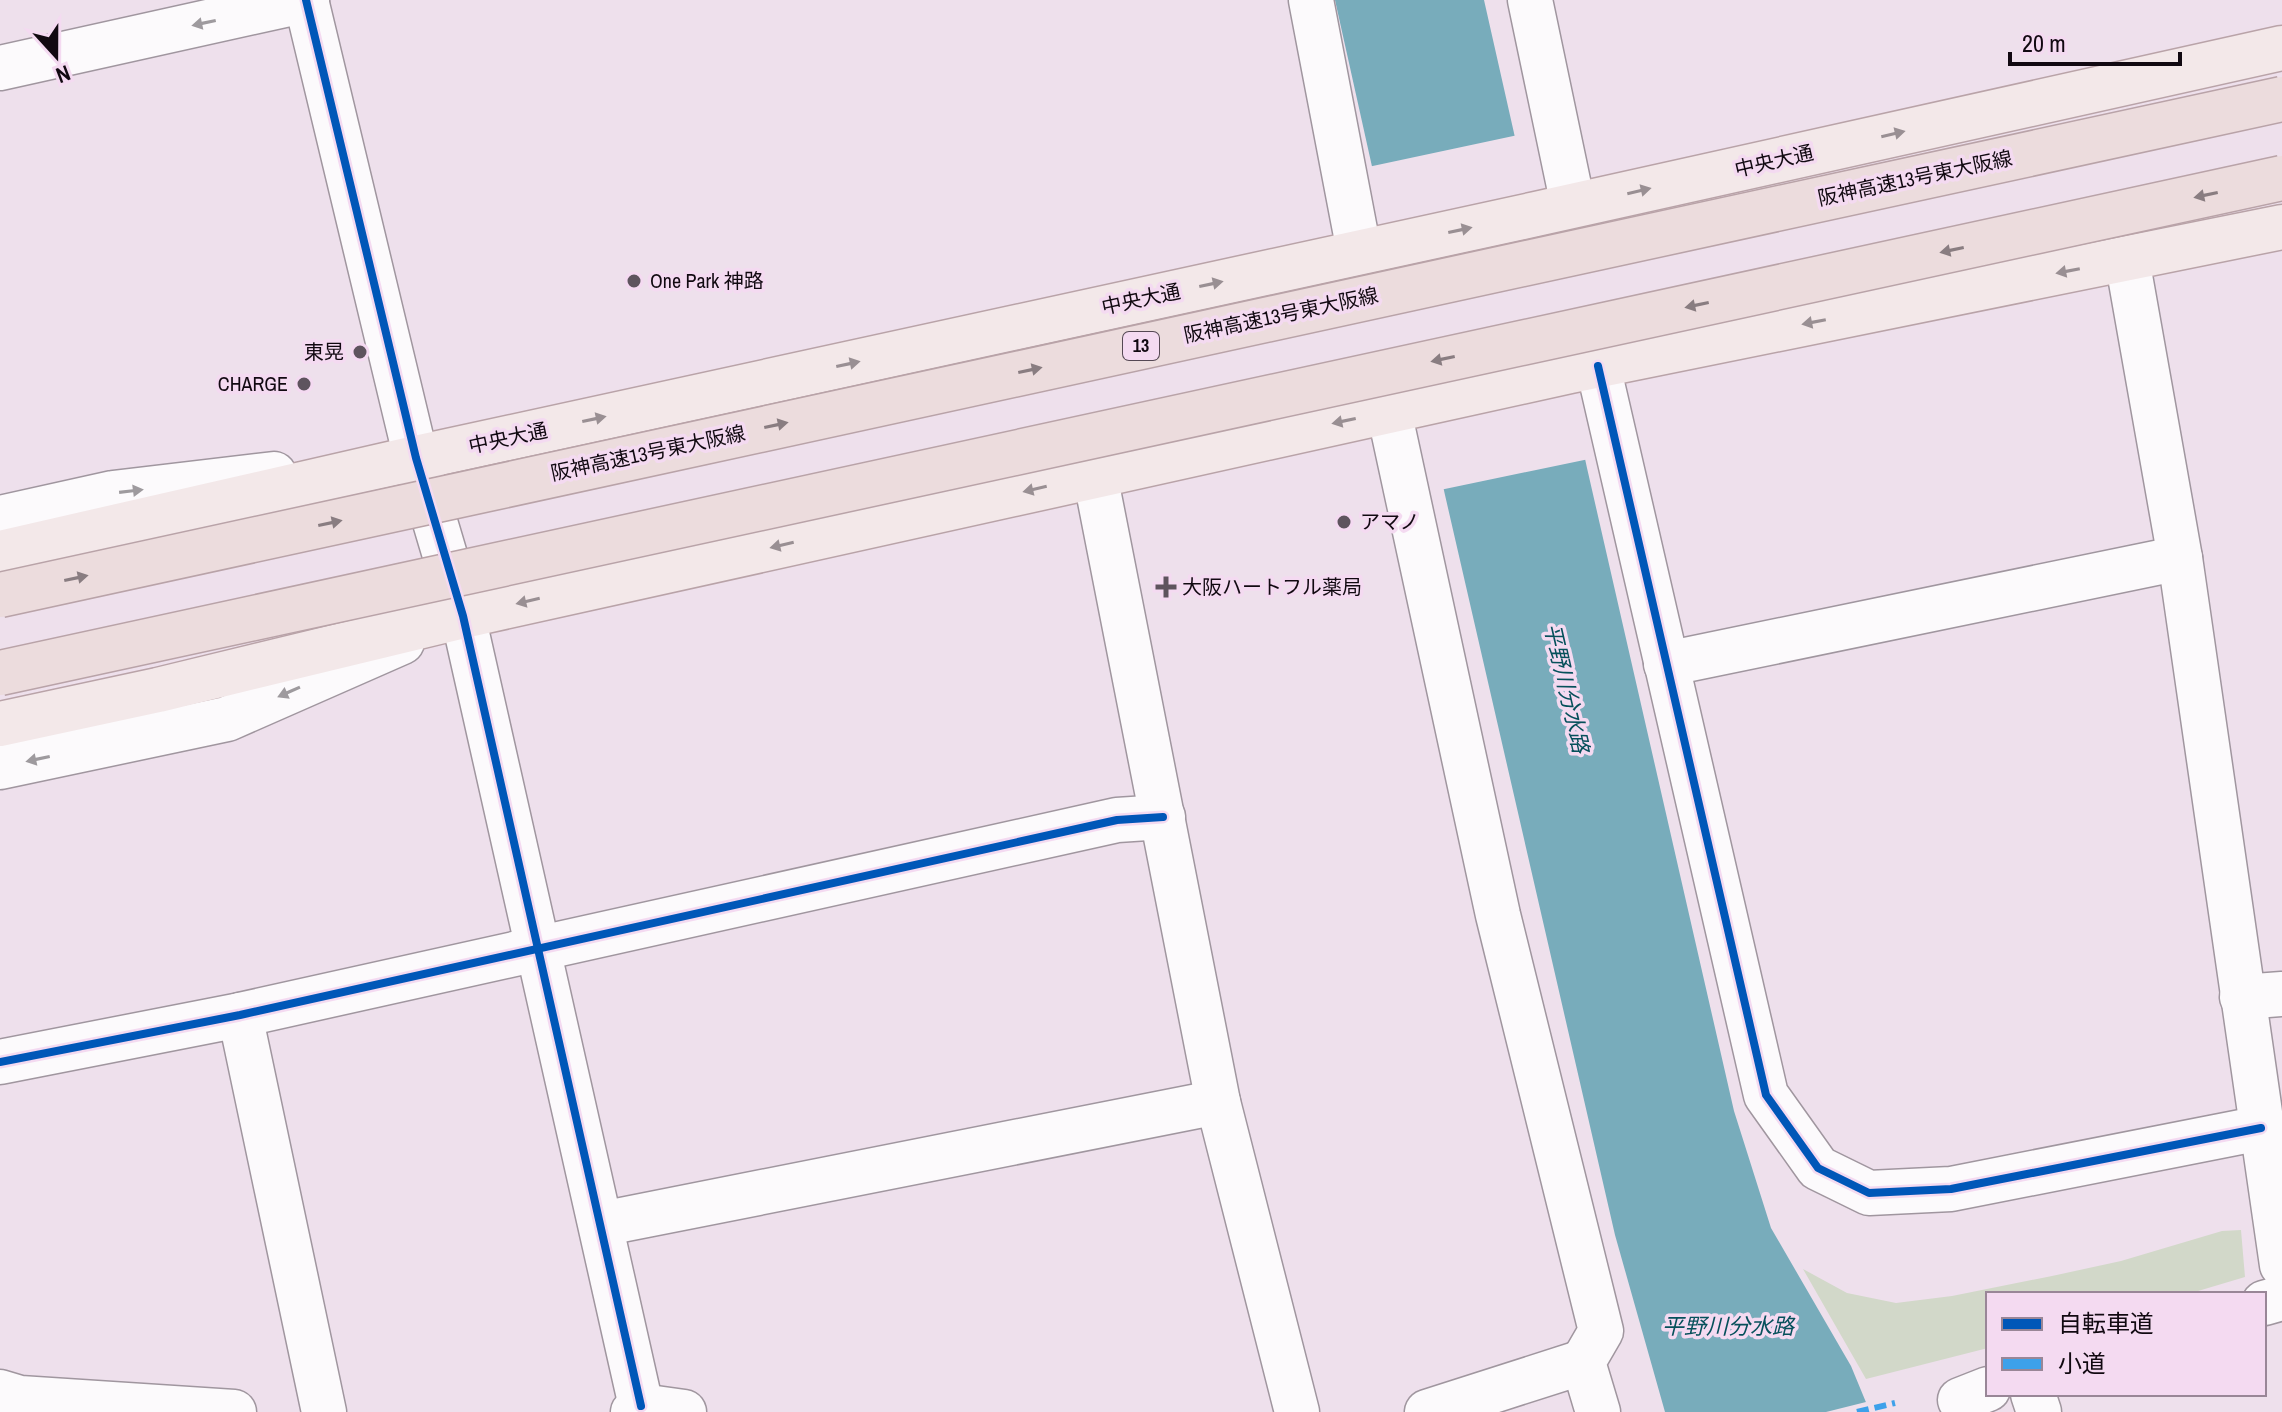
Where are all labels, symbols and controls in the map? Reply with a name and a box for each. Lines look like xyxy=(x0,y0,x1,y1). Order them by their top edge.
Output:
north arrow xyxy=(16,16,96,96)
scale bar xyxy=(2010,16,2180,66)
one-way arrow xyxy=(191,17,216,30)
text: 20 m xyxy=(2022,27,2066,59)
text: N xyxy=(52,58,75,91)
one-way arrow xyxy=(1881,127,1906,140)
street label: 中央大通 xyxy=(1732,138,1816,183)
street label: 阪神高速13号東大阪線 xyxy=(1815,144,2015,211)
one-way arrow xyxy=(1627,184,1652,197)
one-way arrow xyxy=(2193,189,2218,202)
one-way arrow xyxy=(1448,223,1473,236)
one-way arrow xyxy=(1939,244,1964,257)
one-way arrow xyxy=(2056,265,2081,278)
place label: One Park 神路 xyxy=(650,267,764,294)
marker: One Park 神路 xyxy=(625,272,643,290)
street label: 中央大通 xyxy=(1099,277,1183,320)
one-way arrow xyxy=(1199,277,1224,290)
street label: 阪神高速13号東大阪線 xyxy=(1181,281,1381,348)
one-way arrow xyxy=(1685,299,1710,311)
one-way arrow xyxy=(1801,317,1826,329)
road number: 13 xyxy=(1123,332,1159,360)
place label: 東晃 xyxy=(304,338,344,365)
marker: 東晃 xyxy=(351,343,369,361)
one-way arrow xyxy=(1431,353,1456,366)
one-way arrow xyxy=(835,357,860,370)
one-way arrow xyxy=(1017,363,1042,376)
place label: CHARGE xyxy=(218,370,288,397)
marker: CHARGE xyxy=(295,375,313,393)
one-way arrow xyxy=(581,412,606,425)
one-way arrow xyxy=(1331,415,1356,428)
street label: 中央大通 xyxy=(466,416,550,459)
one-way arrow xyxy=(763,418,788,431)
street label: 阪神高速13号東大阪線 xyxy=(548,419,748,486)
one-way arrow xyxy=(1023,483,1048,496)
one-way arrow xyxy=(119,485,144,498)
place label: アマノ xyxy=(1360,508,1419,535)
marker: アマノ xyxy=(1335,513,1353,531)
one-way arrow xyxy=(318,516,343,529)
one-way arrow xyxy=(769,539,794,552)
one-way arrow xyxy=(64,571,89,584)
place label: 大阪ハートフル薬局 xyxy=(1182,573,1362,600)
marker: 大阪ハートフル薬局 xyxy=(1157,578,1175,596)
one-way arrow xyxy=(515,595,540,608)
water label: 平野川分水路 xyxy=(1538,620,1597,758)
one-way arrow xyxy=(277,685,300,699)
one-way arrow xyxy=(26,753,51,765)
legend xyxy=(1986,1292,2266,1396)
text: 自転車道 xyxy=(2058,1307,2154,1339)
water label: 平野川分水路 xyxy=(1662,1311,1796,1341)
text: 小道 xyxy=(2058,1347,2106,1379)

